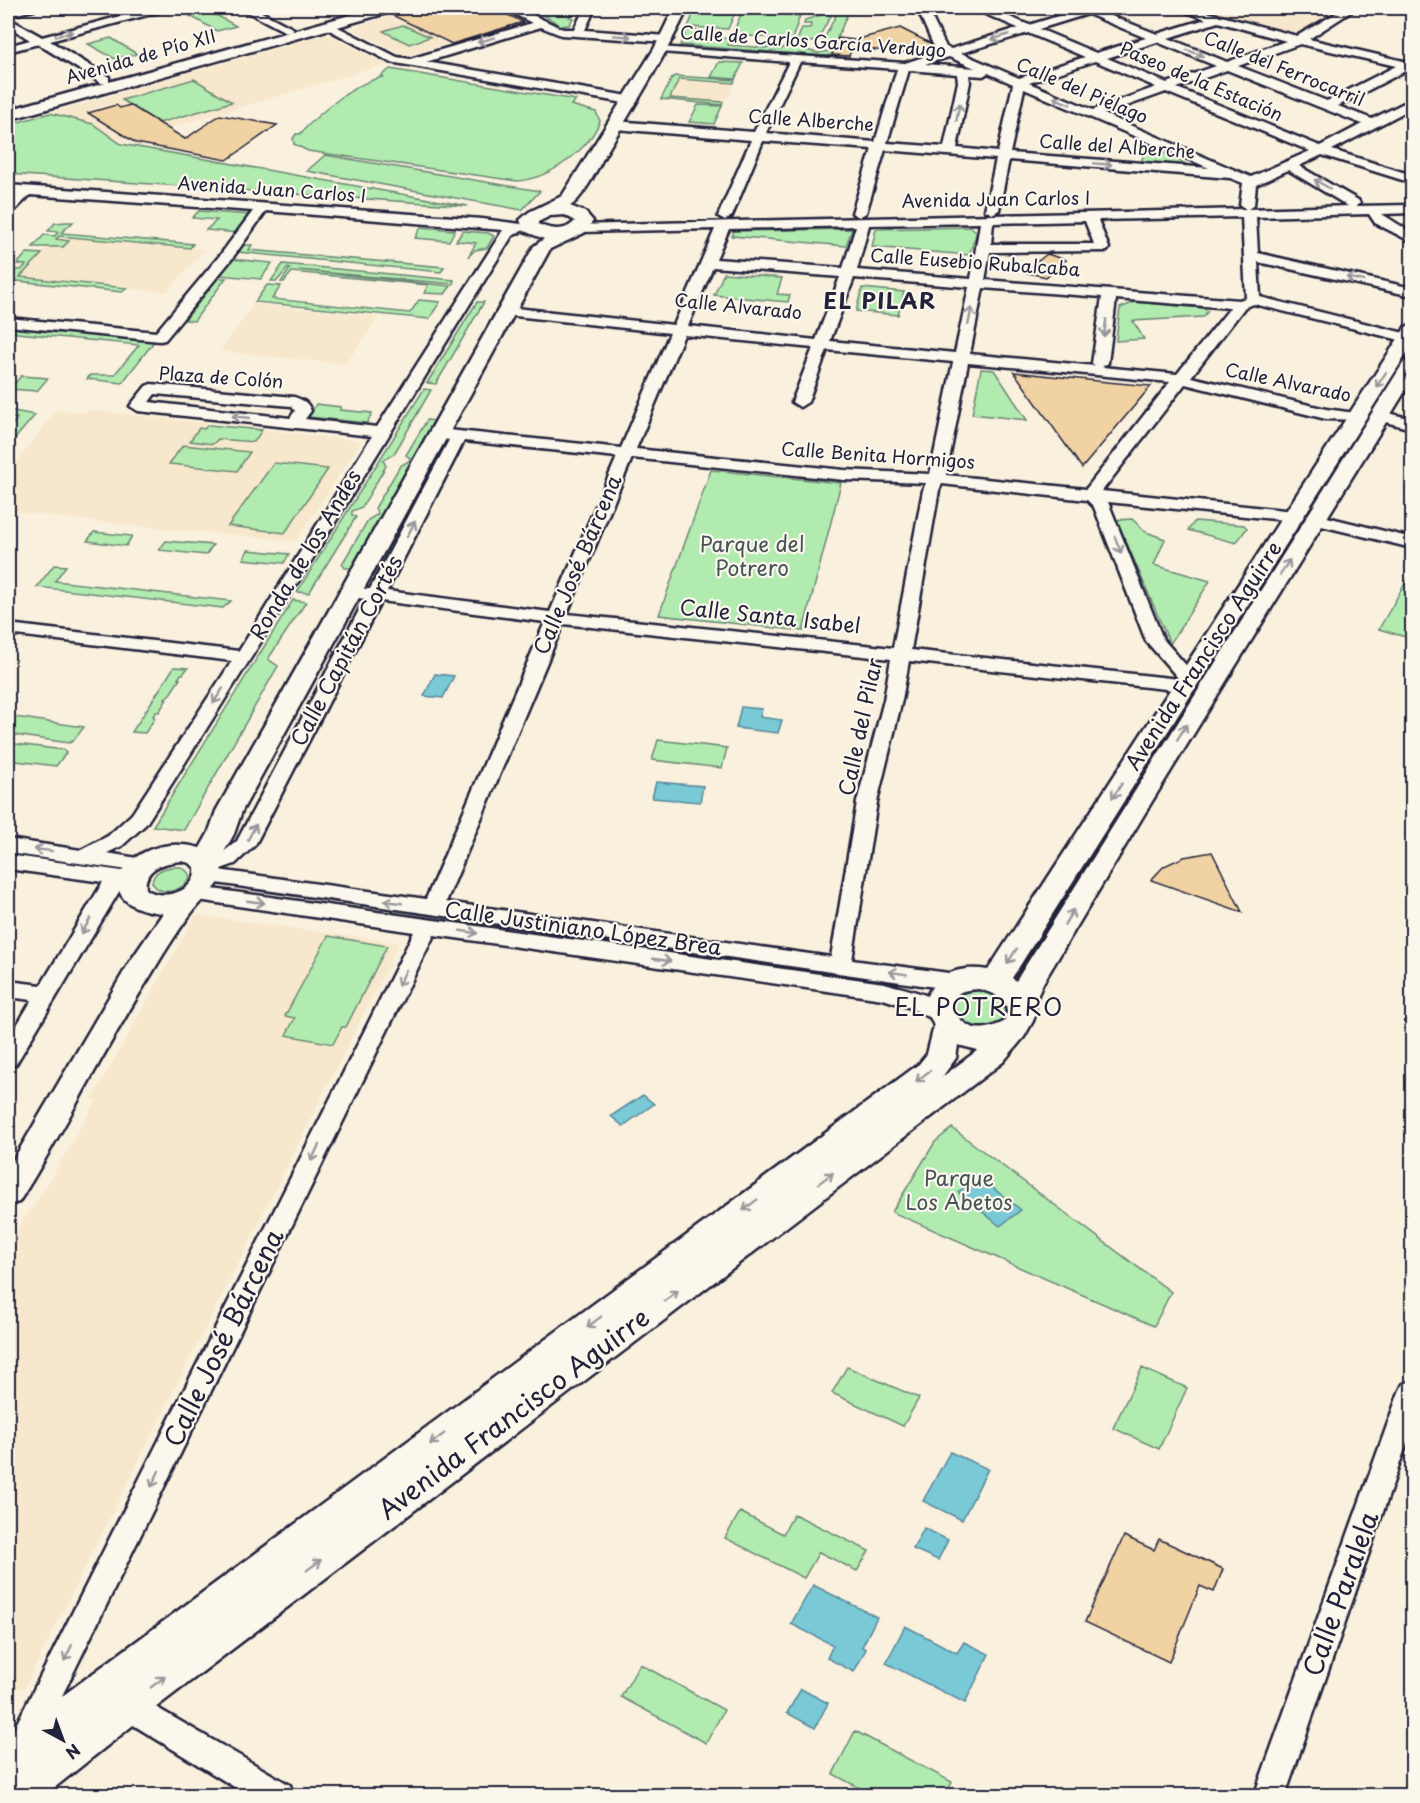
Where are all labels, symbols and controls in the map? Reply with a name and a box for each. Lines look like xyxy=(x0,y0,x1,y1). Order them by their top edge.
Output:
street label: Calle de Carlos García Verdugo xyxy=(679,18,947,63)
street label: Avenida de Pío XII xyxy=(62,21,219,90)
street label: Calle del Ferrocarril xyxy=(1200,23,1369,112)
one-way arrow xyxy=(54,27,73,39)
one-way arrow xyxy=(612,30,632,41)
one-way arrow xyxy=(991,32,1010,43)
one-way arrow xyxy=(477,34,496,46)
street label: Paseo de la Estación xyxy=(1116,34,1287,127)
one-way arrow xyxy=(1185,49,1203,60)
street label: Calle del Piélago xyxy=(1012,50,1153,130)
one-way arrow xyxy=(1054,95,1072,106)
street label: Calle Alberche xyxy=(747,102,875,137)
one-way arrow xyxy=(953,102,964,122)
street label: Calle del Alberche xyxy=(1038,127,1196,164)
one-way arrow xyxy=(1093,159,1112,170)
street label: Avenida Juan Carlos I xyxy=(177,168,367,209)
one-way arrow xyxy=(1314,177,1331,189)
street label: Avenida Juan Carlos I xyxy=(901,183,1091,214)
street label: Calle Eusebio Rubalcaba xyxy=(869,241,1082,282)
one-way arrow xyxy=(1346,273,1366,284)
district label: EL PILAR xyxy=(823,283,937,316)
street label: Calle Alvarado xyxy=(673,285,803,326)
one-way arrow xyxy=(965,307,976,327)
one-way arrow xyxy=(1099,317,1110,337)
street label: Calle Alvarado xyxy=(1223,355,1354,408)
street label: Plaza de Colón xyxy=(158,359,284,394)
one-way arrow xyxy=(1374,371,1387,388)
one-way arrow xyxy=(232,411,252,422)
street label: Calle Benita Hormigos xyxy=(780,434,976,475)
street label: Ronda de los Andes xyxy=(241,463,368,645)
street label: Calle José Bárcena xyxy=(524,469,629,659)
one-way arrow xyxy=(406,520,417,538)
park label: Parque del Potrero xyxy=(700,527,804,583)
street label: Avenida Francisco Aguirre xyxy=(1116,534,1289,776)
one-way arrow xyxy=(1113,535,1124,554)
street label: Calle Capitán Cortés xyxy=(281,549,409,751)
one-way arrow xyxy=(1279,559,1291,576)
street label: Calle Santa Isabel xyxy=(678,590,862,640)
street label: Calle del Pilar xyxy=(829,654,889,798)
one-way arrow xyxy=(212,687,224,704)
one-way arrow xyxy=(1175,724,1188,741)
one-way arrow xyxy=(1110,782,1122,799)
one-way arrow xyxy=(247,823,259,841)
one-way arrow xyxy=(33,845,53,856)
street label: Calle Justiniano López Brea xyxy=(443,892,725,962)
one-way arrow xyxy=(245,896,265,907)
one-way arrow xyxy=(384,896,404,907)
one-way arrow xyxy=(1063,909,1075,926)
one-way arrow xyxy=(79,918,91,935)
one-way arrow xyxy=(459,926,479,937)
one-way arrow xyxy=(1005,947,1018,964)
one-way arrow xyxy=(652,954,672,965)
one-way arrow xyxy=(889,968,909,979)
one-way arrow xyxy=(396,969,407,987)
district label: EL POTRERO xyxy=(894,988,1064,1024)
one-way arrow xyxy=(915,1069,931,1082)
one-way arrow xyxy=(309,1144,321,1162)
park label: Parque Los Abetos xyxy=(905,1161,1013,1217)
one-way arrow xyxy=(818,1172,834,1184)
one-way arrow xyxy=(742,1199,758,1212)
street label: Calle José Bárcena xyxy=(153,1221,293,1453)
one-way arrow xyxy=(662,1289,678,1302)
street label: Avenida Francisco Aguirre xyxy=(369,1298,657,1528)
one-way arrow xyxy=(586,1316,602,1328)
one-way arrow xyxy=(430,1432,446,1445)
one-way arrow xyxy=(148,1469,160,1487)
street label: Calle Paralela xyxy=(1292,1505,1388,1681)
one-way arrow xyxy=(305,1559,321,1571)
one-way arrow xyxy=(62,1644,73,1662)
one-way arrow xyxy=(150,1676,166,1689)
north arrow xyxy=(33,1710,93,1770)
text: N xyxy=(61,1739,86,1765)

